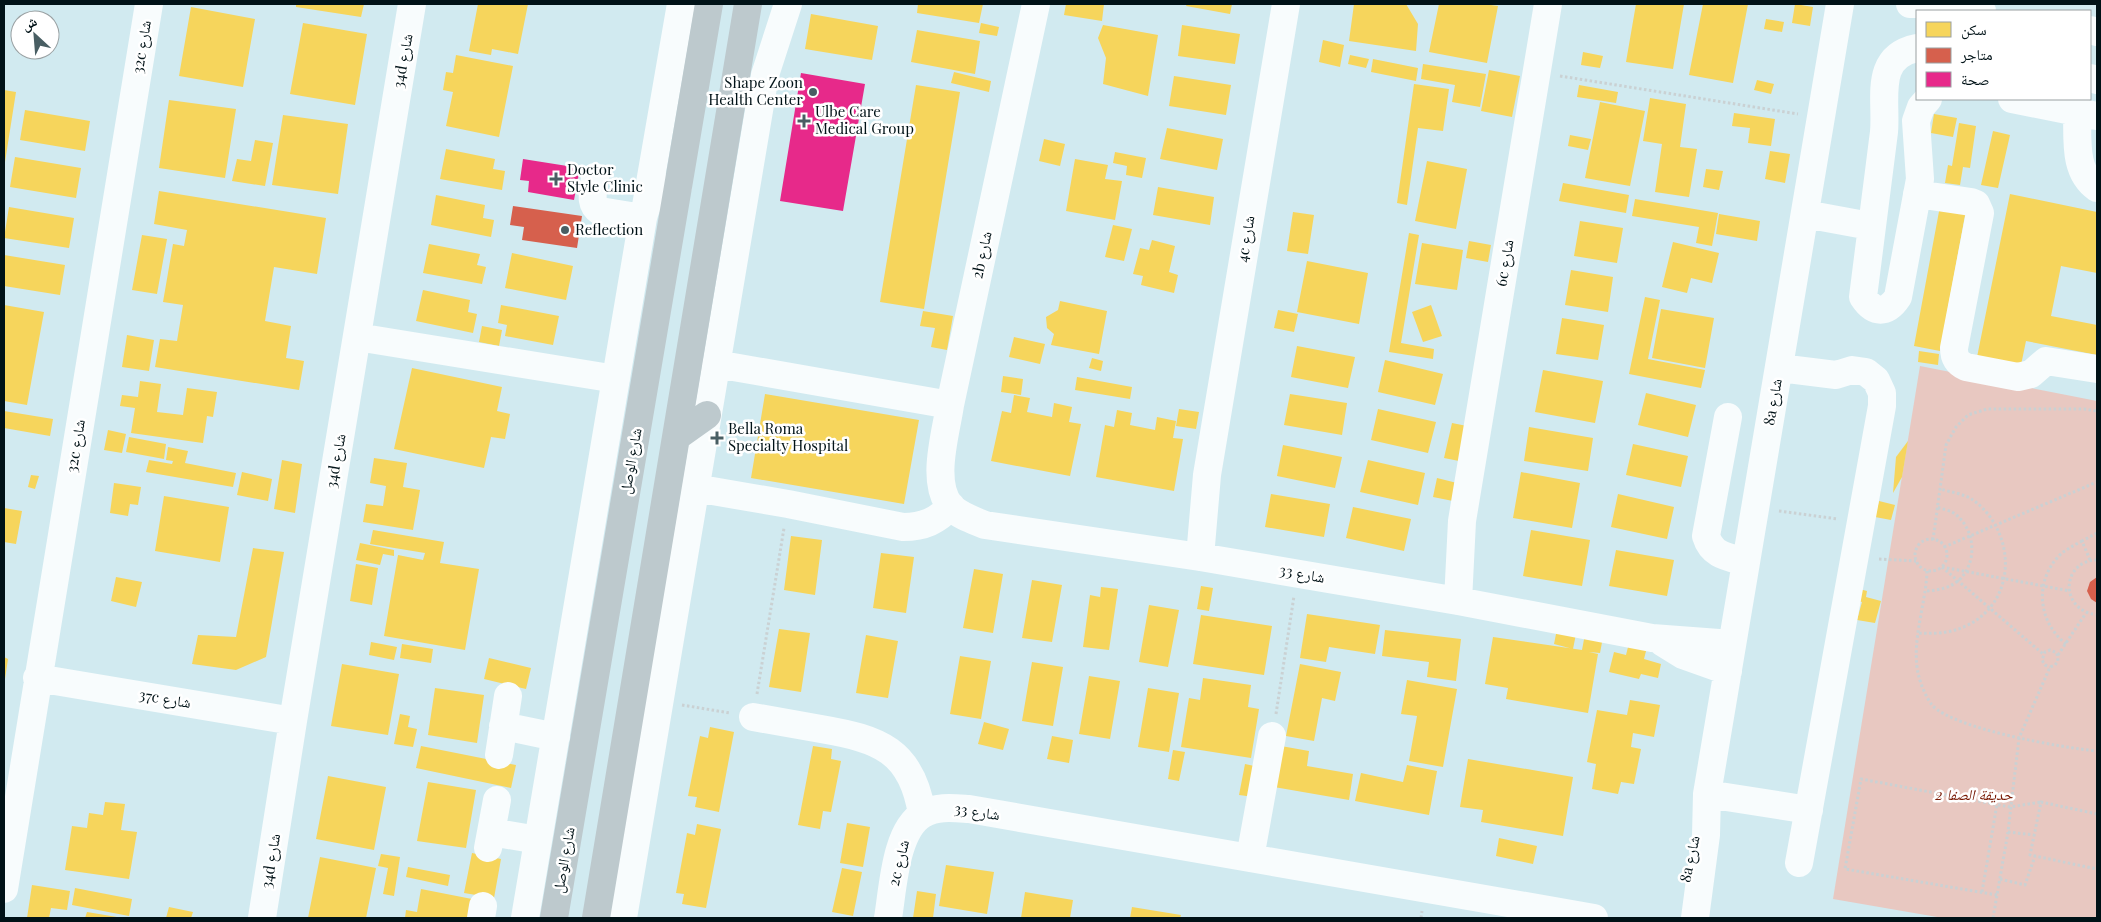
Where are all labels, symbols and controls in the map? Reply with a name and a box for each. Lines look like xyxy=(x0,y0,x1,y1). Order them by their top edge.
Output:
north arrow xyxy=(10,10,60,60)
legend xyxy=(1916,10,2091,100)
text: ش xyxy=(18,11,40,35)
street label: 32c شارع xyxy=(127,19,156,75)
text: سكن xyxy=(1961,19,1987,40)
street label: 34d شارع xyxy=(387,32,418,90)
text: متاجر xyxy=(1960,44,1993,64)
text: صحة xyxy=(1961,69,1990,89)
place label: Shape Zoon Health Center xyxy=(708,72,803,109)
marker: Shape Zoon Health Center xyxy=(807,86,819,98)
place label: Ulbe Care Medical Group xyxy=(815,101,914,138)
marker: Ulbe Care Medical Group xyxy=(797,114,811,128)
place label: Doctor Style Clinic xyxy=(567,159,643,196)
marker: Doctor Style Clinic xyxy=(549,172,563,186)
street label: 4c شارع xyxy=(1231,214,1260,264)
place label: Reflection xyxy=(575,219,643,239)
marker: Reflection xyxy=(559,224,571,236)
street label: 2b شارع xyxy=(966,229,997,281)
street label: 6c شارع xyxy=(1490,238,1519,288)
street label: 8a شارع xyxy=(1758,377,1787,427)
street label: 32c شارع xyxy=(61,418,90,474)
place label: Bella Roma Specialty Hospital xyxy=(728,418,848,455)
street label: شارع الوصل xyxy=(614,426,647,496)
marker: Bella Roma Specialty Hospital xyxy=(710,431,724,445)
street label: 34d شارع xyxy=(320,432,351,490)
street label: شارع 33 xyxy=(1278,559,1327,588)
street label: 37c شارع xyxy=(138,684,193,713)
park label: حديقة الصفا 2 xyxy=(1934,784,2013,804)
street label: شارع 33 xyxy=(953,798,1001,825)
street label: شارع الوصل xyxy=(547,825,580,895)
street label: 34d شارع xyxy=(256,832,285,890)
street label: 8a شارع xyxy=(1674,833,1705,884)
street label: 2c شارع xyxy=(883,838,914,888)

